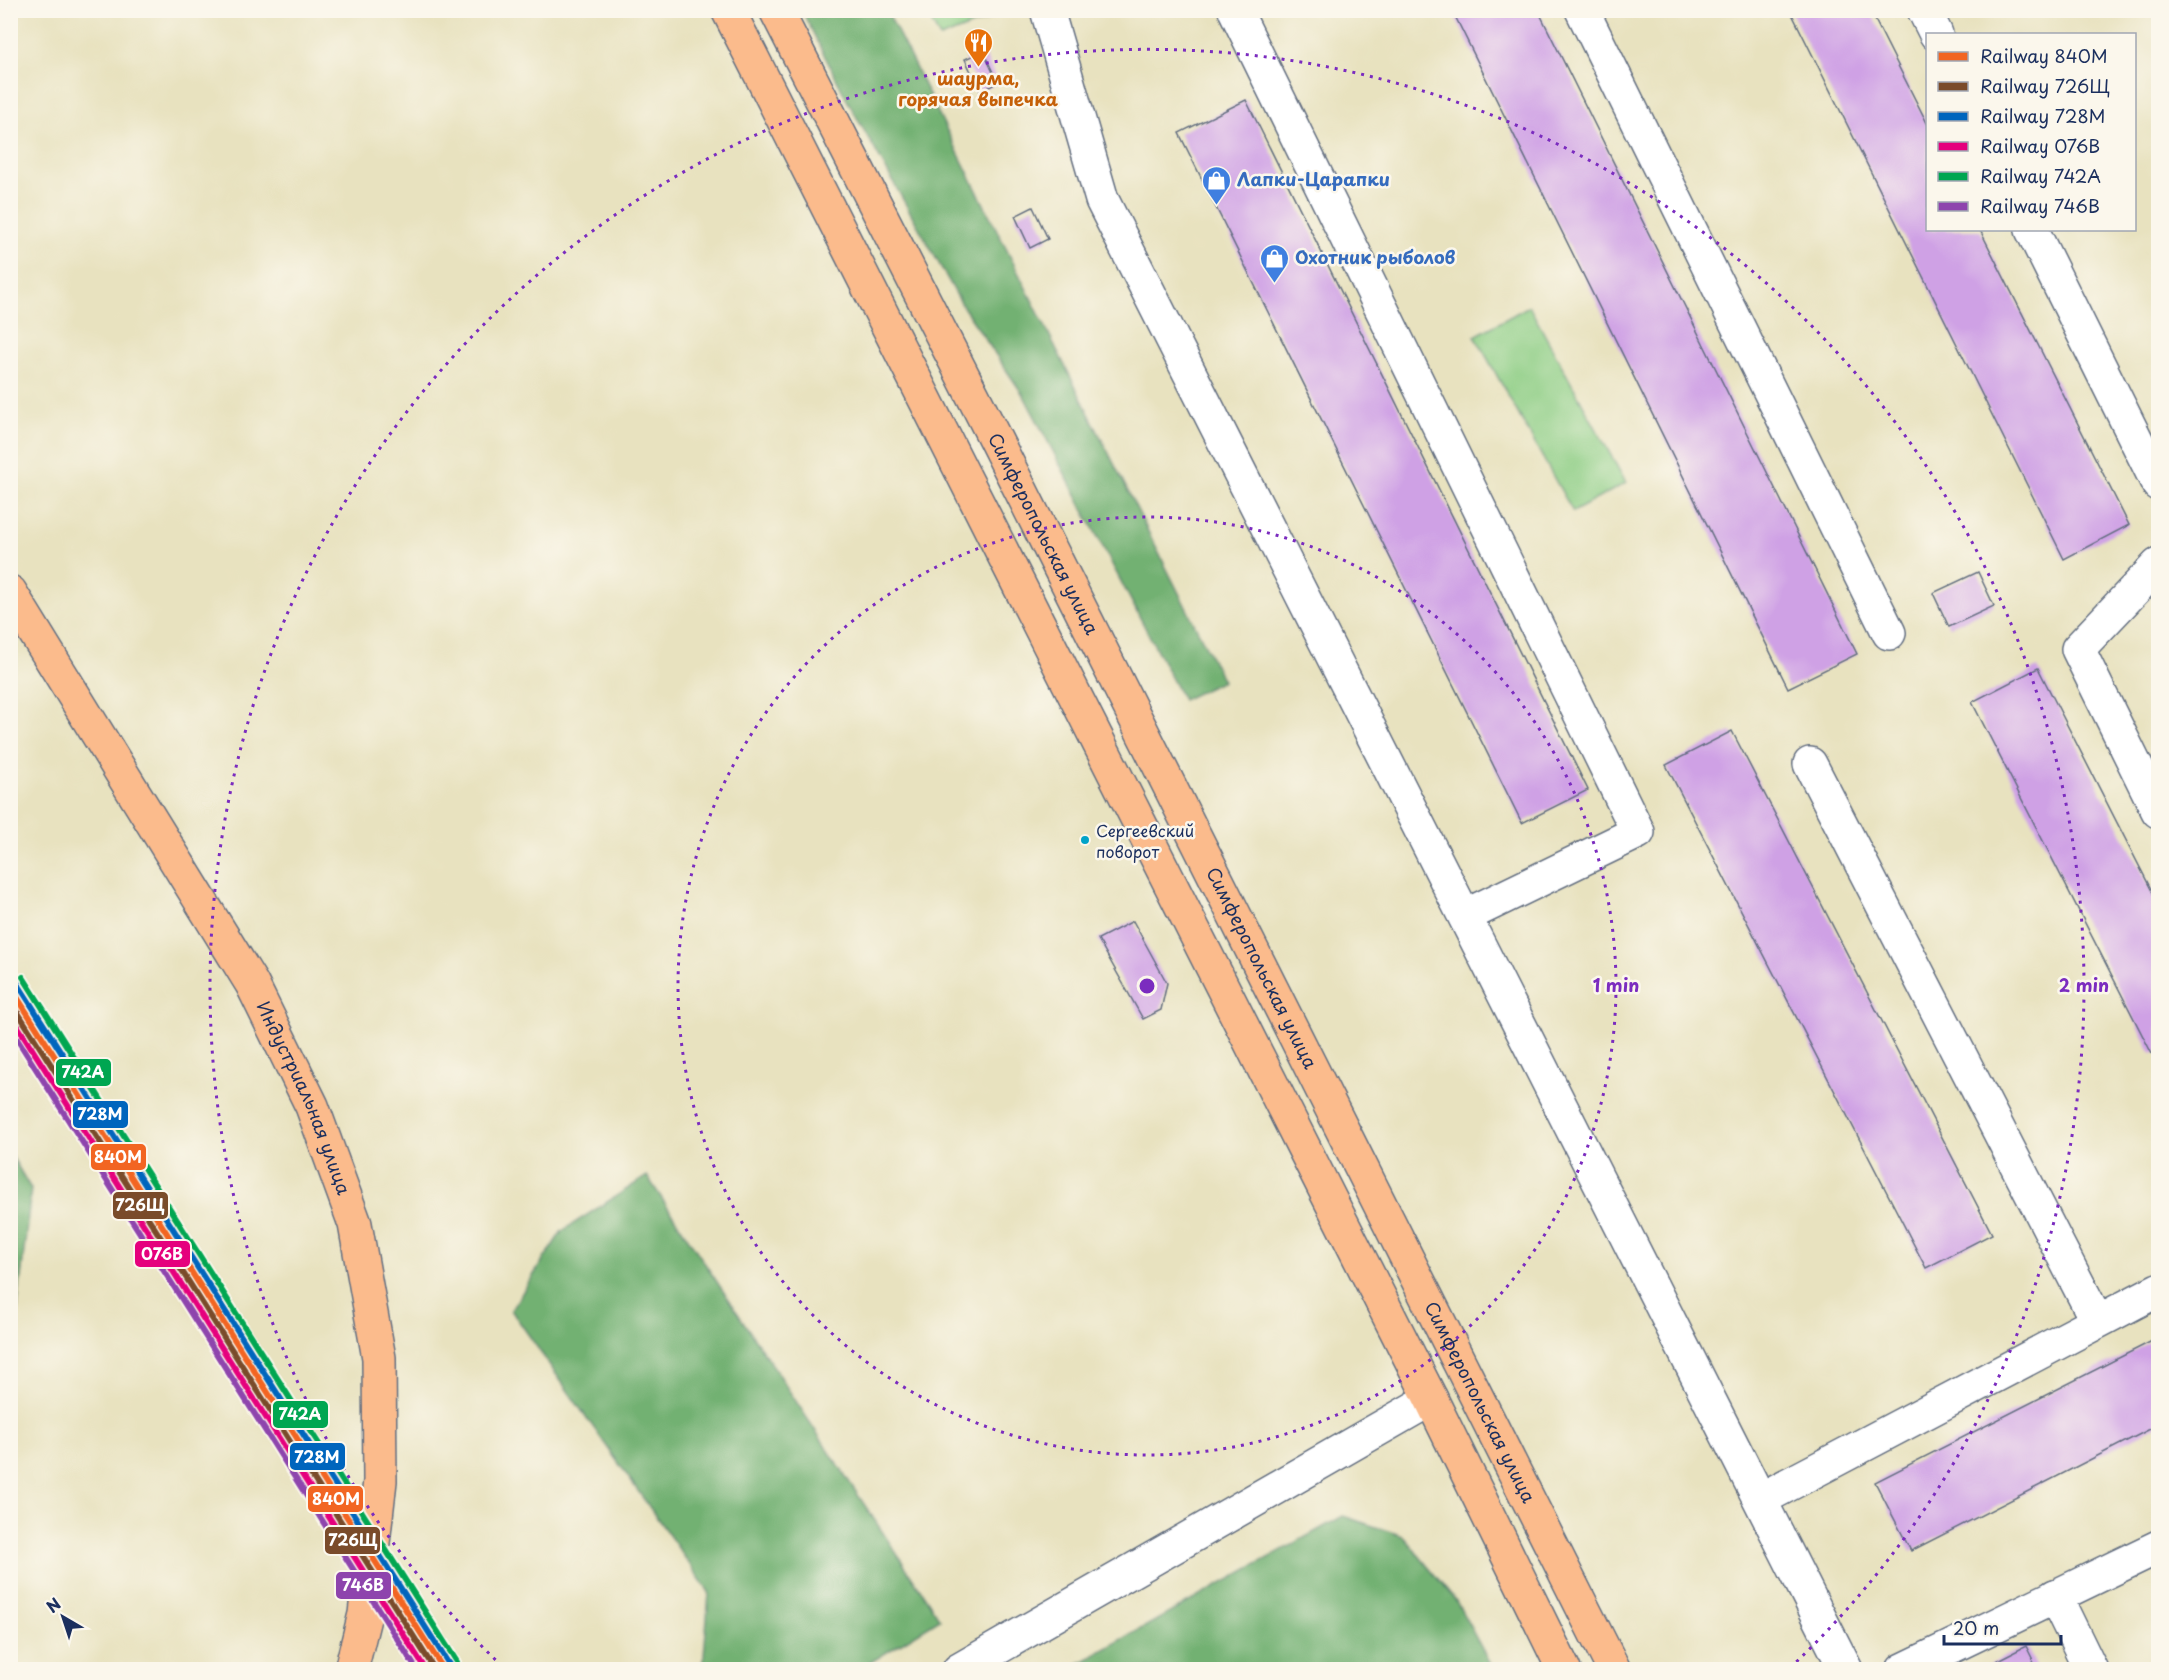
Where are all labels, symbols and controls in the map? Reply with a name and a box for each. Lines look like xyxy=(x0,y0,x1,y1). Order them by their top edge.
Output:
restaurant icon: шаурма, горячая выпечка xyxy=(962,26,994,68)
legend xyxy=(1926,33,2136,231)
text: Railway 840М xyxy=(1980,42,2108,69)
place label: шаурма, горячая выпечка xyxy=(898,64,1059,112)
text: Railway 726Щ xyxy=(1980,72,2110,99)
text: Railway 728М xyxy=(1980,102,2106,129)
text: Railway 076В xyxy=(1980,132,2100,159)
text: Railway 742А xyxy=(1980,162,2101,189)
shop icon: Лапки-Царапки xyxy=(1200,164,1232,206)
place label: Лапки-Царапки xyxy=(1237,165,1390,192)
text: Railway 746В xyxy=(1980,192,2100,219)
shop icon: Охотник рыболов xyxy=(1258,242,1290,284)
place label: Охотник рыболов xyxy=(1295,243,1456,270)
street label: Симферопольская улица xyxy=(982,428,1106,639)
place label: Сергеевский поворот xyxy=(1096,818,1194,863)
marker: Сергеевский поворот xyxy=(1079,834,1091,846)
street label: Симферопольская улица xyxy=(1200,862,1325,1074)
text: 1 min xyxy=(1593,971,1639,998)
text: 2 min xyxy=(2059,971,2109,998)
centre of rings xyxy=(1137,976,1157,996)
street label: Индустриальная улица xyxy=(250,996,358,1199)
line badge: 742А xyxy=(55,1058,112,1087)
text: 742А xyxy=(62,1059,105,1083)
line badge: 728М xyxy=(72,1100,129,1129)
text: 728М xyxy=(77,1101,123,1125)
line badge: 840М xyxy=(90,1143,147,1171)
text: 840М xyxy=(94,1144,142,1168)
line badge: 726Щ xyxy=(112,1191,169,1220)
text: 726Щ xyxy=(115,1192,165,1216)
line badge: 076В xyxy=(134,1240,191,1268)
text: 076В xyxy=(141,1241,183,1265)
street label: Симферопольская улица xyxy=(1419,1296,1543,1508)
line badge: 742А xyxy=(272,1400,329,1429)
text: 742А xyxy=(279,1401,322,1425)
line badge: 728М xyxy=(289,1442,346,1471)
text: 728М xyxy=(294,1444,340,1468)
line badge: 840М xyxy=(307,1485,364,1513)
text: 840М xyxy=(312,1486,360,1510)
line badge: 726Щ xyxy=(324,1526,381,1555)
text: 726Щ xyxy=(328,1527,378,1551)
line badge: 746В xyxy=(335,1571,392,1600)
text: 746В xyxy=(342,1572,384,1596)
north arrow xyxy=(33,1587,93,1647)
text: N xyxy=(40,1591,65,1618)
scale bar xyxy=(1944,1608,2061,1646)
text: 20 m xyxy=(1953,1614,1999,1641)

